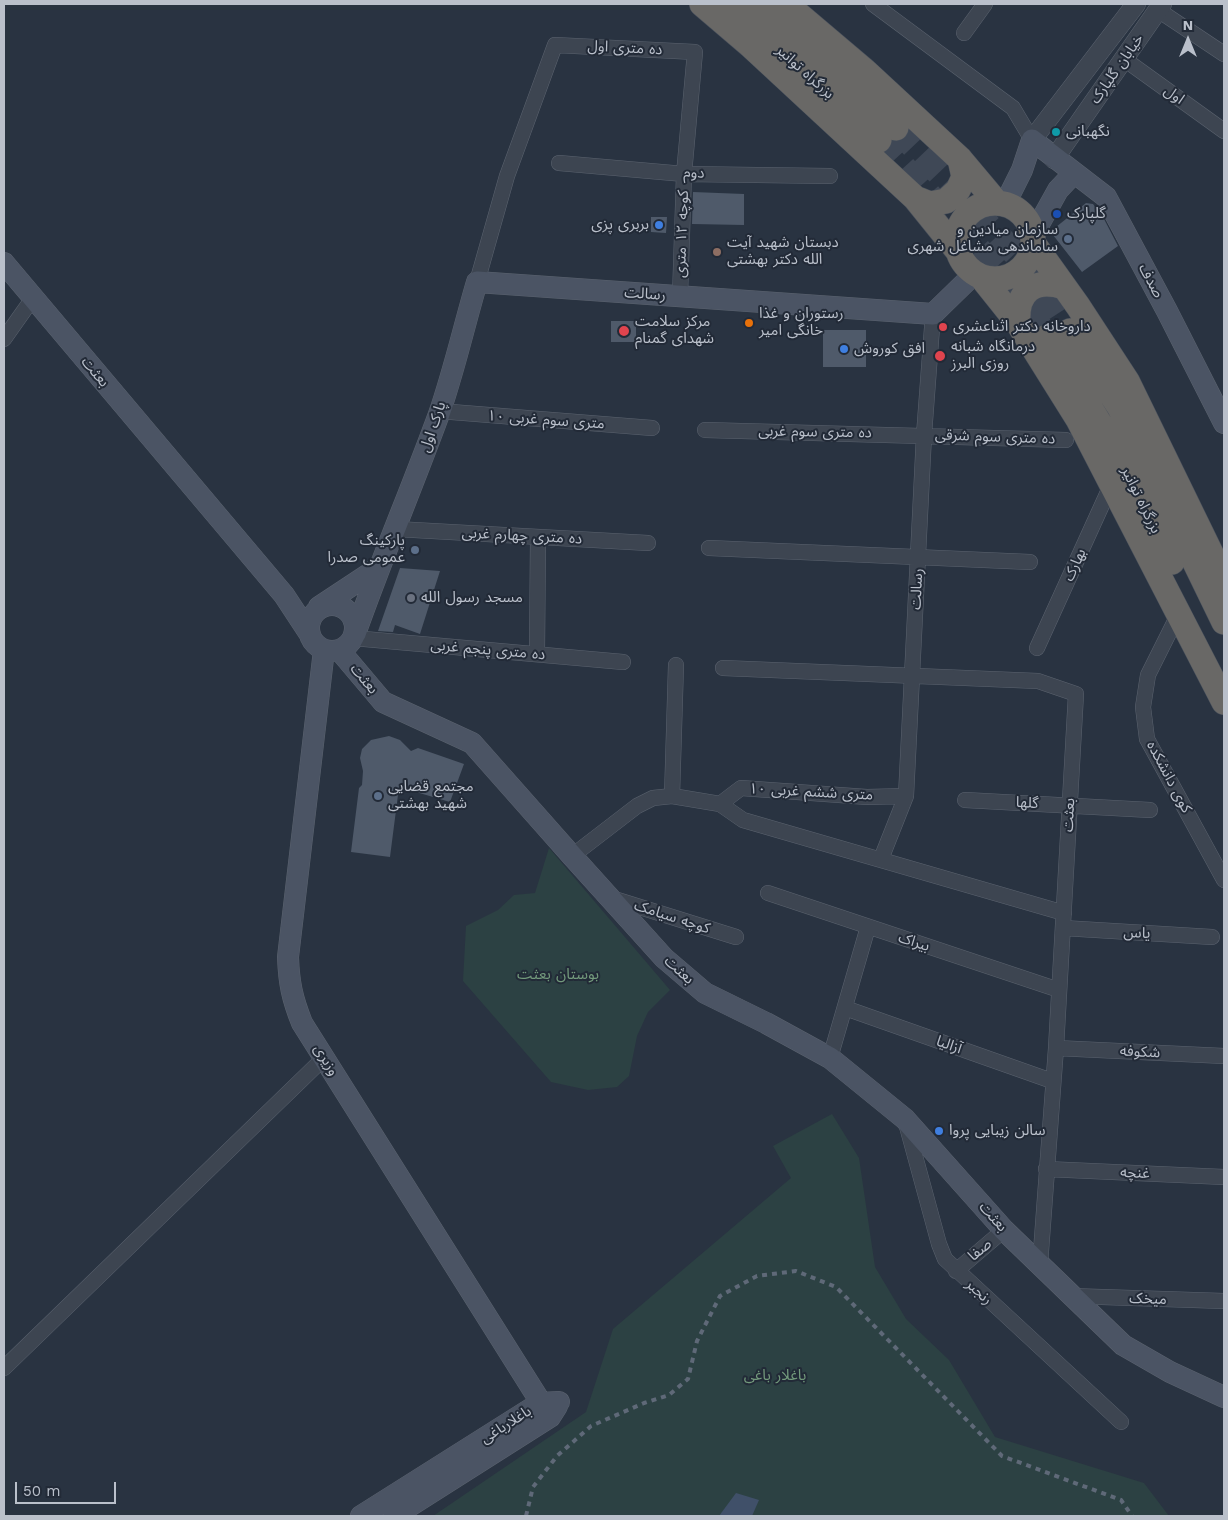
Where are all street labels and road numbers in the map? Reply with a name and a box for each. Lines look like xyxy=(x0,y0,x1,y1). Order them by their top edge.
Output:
street label: خیابان گلپارک xyxy=(1086,31,1148,107)
street label: ده متری اول xyxy=(587,37,663,59)
street label: بزرگراه توانیر xyxy=(772,41,838,103)
street label: اول xyxy=(1160,82,1188,108)
street label: دوم xyxy=(683,164,705,182)
street label: کوچه ۱۲ متری xyxy=(671,190,693,278)
street label: صدف xyxy=(1135,261,1167,301)
street label: رسالت xyxy=(624,284,666,304)
street label: بعثت xyxy=(77,353,113,391)
street label: پارک اول xyxy=(416,399,450,455)
street label: ۱۰ متری سوم غربی xyxy=(487,407,605,433)
street label: ده متری سوم غربی xyxy=(758,422,872,442)
street label: ده متری سوم شرقی xyxy=(934,426,1056,448)
street label: بزرگراه توانیر xyxy=(1117,464,1165,536)
street label: ده متری چهارم غربی xyxy=(461,524,583,548)
street label: بهارک xyxy=(1060,546,1090,584)
street label: رسالت xyxy=(907,568,927,610)
street label: ده متری پنجم غربی xyxy=(430,636,546,664)
street label: بعثت xyxy=(346,660,382,698)
street label: کوی دانشکده xyxy=(1143,738,1195,816)
street label: ۱۰ متری ششم غربی xyxy=(748,780,874,804)
street label: گلها xyxy=(1015,793,1039,813)
street label: بعثت xyxy=(1059,798,1079,832)
street label: کوچه سیامک xyxy=(632,896,712,938)
street label: یاس xyxy=(1123,923,1151,943)
street label: بیراک xyxy=(896,929,932,955)
street label: بعثت xyxy=(660,952,698,988)
street label: آزالیا xyxy=(934,1032,964,1058)
street label: وزیری xyxy=(309,1041,343,1079)
street label: شکوفه xyxy=(1119,1042,1161,1062)
street label: غنچه xyxy=(1120,1163,1150,1183)
street label: بعثت xyxy=(975,1198,1011,1236)
street label: صفا xyxy=(965,1235,995,1265)
street label: رنجبر xyxy=(962,1275,996,1309)
street label: میخک xyxy=(1129,1289,1167,1309)
street label: باغلارباغی xyxy=(477,1402,535,1448)

